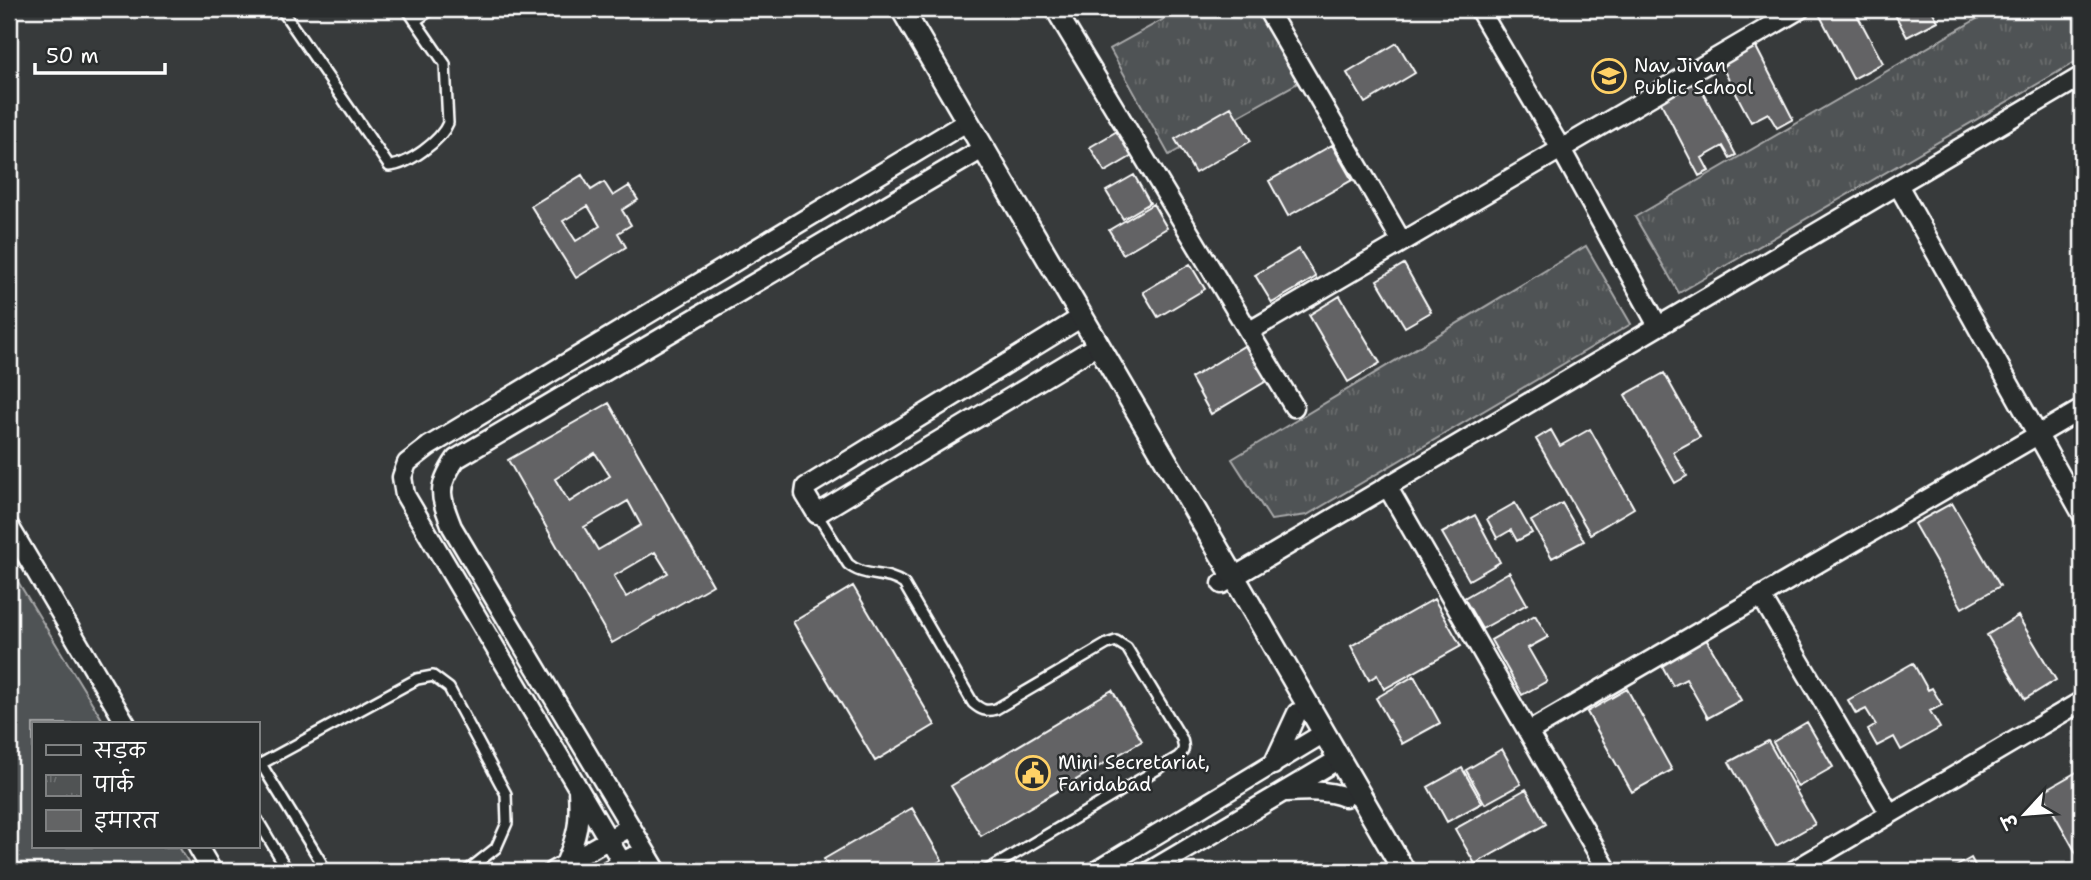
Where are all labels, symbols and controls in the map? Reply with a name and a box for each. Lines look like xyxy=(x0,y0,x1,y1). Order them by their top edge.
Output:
scale bar xyxy=(35,32,164,76)
text: 50 m xyxy=(46,42,99,70)
place label: Nav Jivan Public School xyxy=(1634,53,1754,100)
school or university icon: Nav Jivan Public School xyxy=(1590,57,1628,95)
legend xyxy=(32,722,259,848)
text: सड़क xyxy=(93,737,147,765)
place label: Mini Secretariat, Faridabad xyxy=(1058,750,1210,797)
public building icon: Mini Secretariat, Faridabad xyxy=(1014,754,1052,792)
text: पार्क xyxy=(93,768,135,799)
north arrow xyxy=(1990,778,2060,848)
text: इमारत xyxy=(94,807,160,835)
text: उ xyxy=(1995,808,2025,834)

